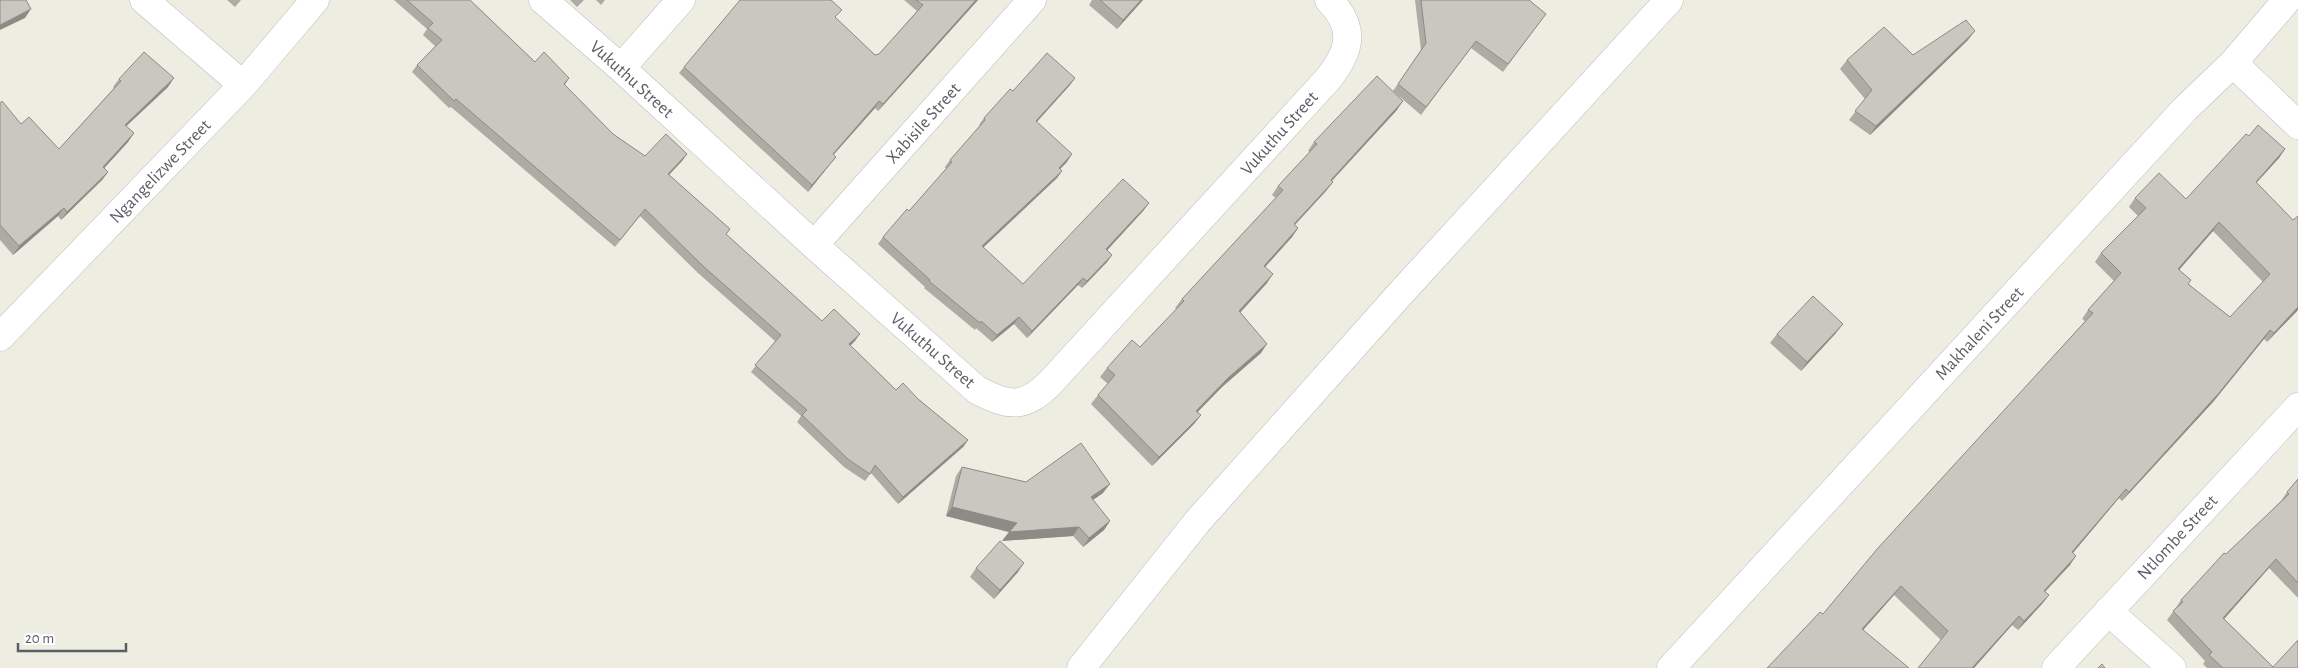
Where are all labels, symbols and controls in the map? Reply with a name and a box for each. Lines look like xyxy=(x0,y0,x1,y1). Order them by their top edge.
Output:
street label: Vukuthu Street xyxy=(586,38,677,122)
street label: Xabisile Street xyxy=(883,80,965,167)
street label: Vukuthu Street xyxy=(1238,88,1322,179)
street label: Ngangelizwe Street xyxy=(107,116,215,227)
street label: Makhaleni Street xyxy=(1932,283,2027,384)
street label: Vukuthu Street xyxy=(887,309,978,392)
street label: Ntlombe Street xyxy=(2134,492,2221,583)
scale bar xyxy=(18,620,125,652)
text: 20 m xyxy=(25,631,54,646)

